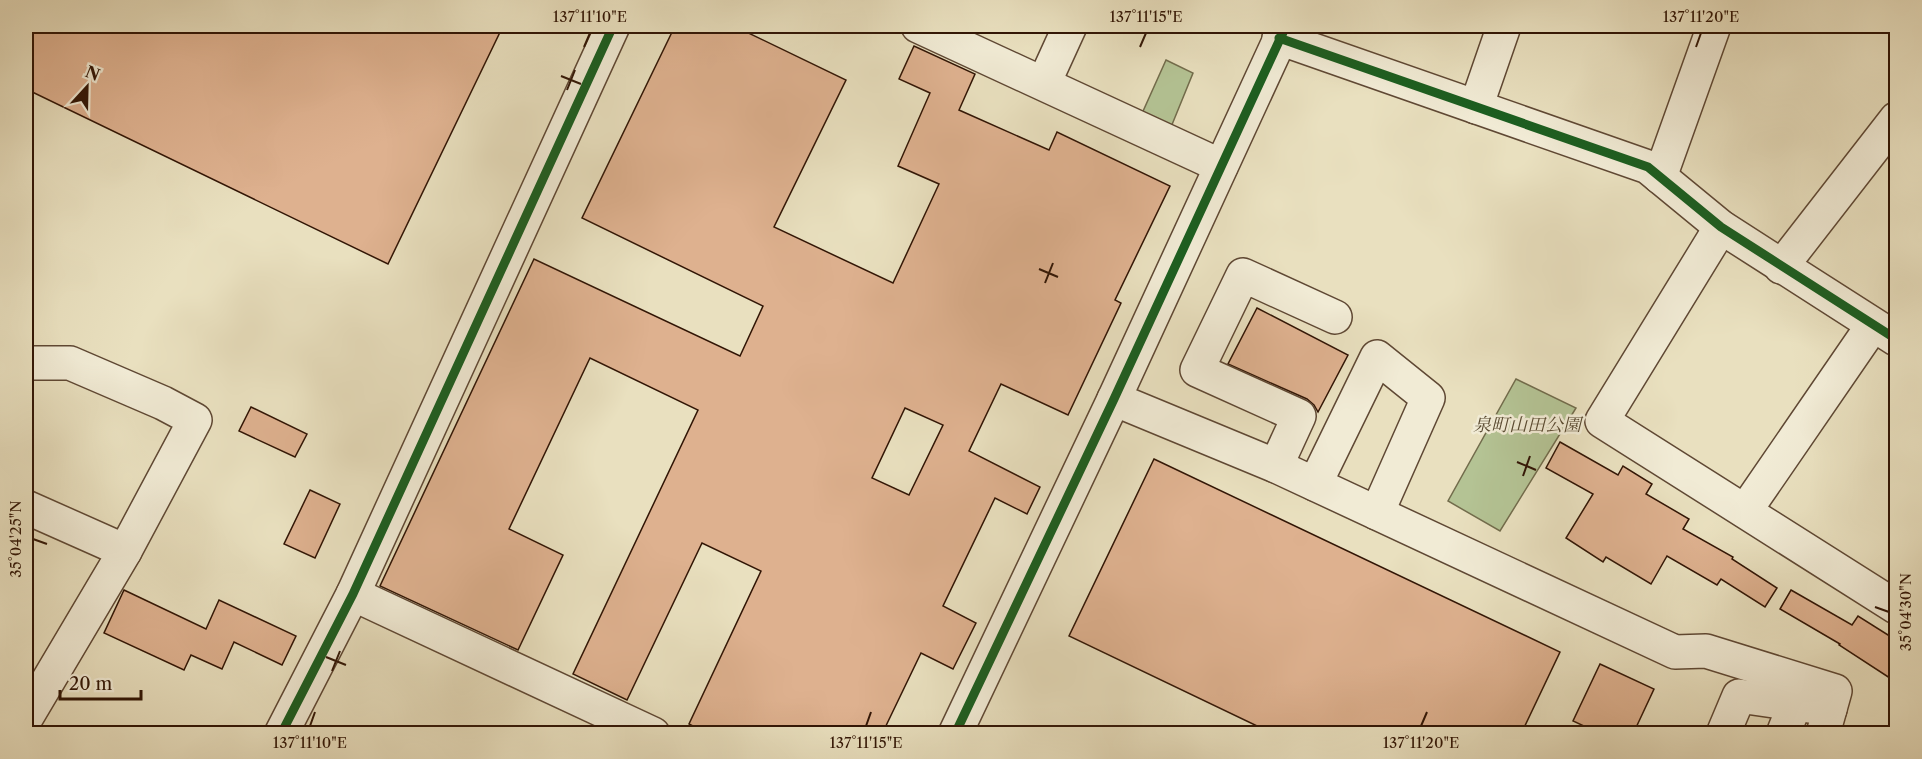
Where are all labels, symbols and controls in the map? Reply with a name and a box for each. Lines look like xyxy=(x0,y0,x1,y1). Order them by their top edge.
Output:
text: 137°11'10"E xyxy=(553,7,627,26)
text: 137°11'15"E xyxy=(1110,7,1182,26)
text: 137°11'20"E xyxy=(1663,7,1739,26)
north arrow xyxy=(57,57,117,117)
text: N xyxy=(82,61,103,85)
park label: 泉町山田公園 xyxy=(1473,414,1584,436)
text: 35°04'25"N xyxy=(6,500,25,578)
text: 35°04'30"N xyxy=(1896,573,1915,651)
scale bar xyxy=(60,663,141,701)
text: 20 m xyxy=(69,673,113,695)
text: 137°11'10"E xyxy=(273,733,347,752)
text: 137°11'15"E xyxy=(830,733,902,752)
text: 137°11'20"E xyxy=(1383,733,1459,752)

